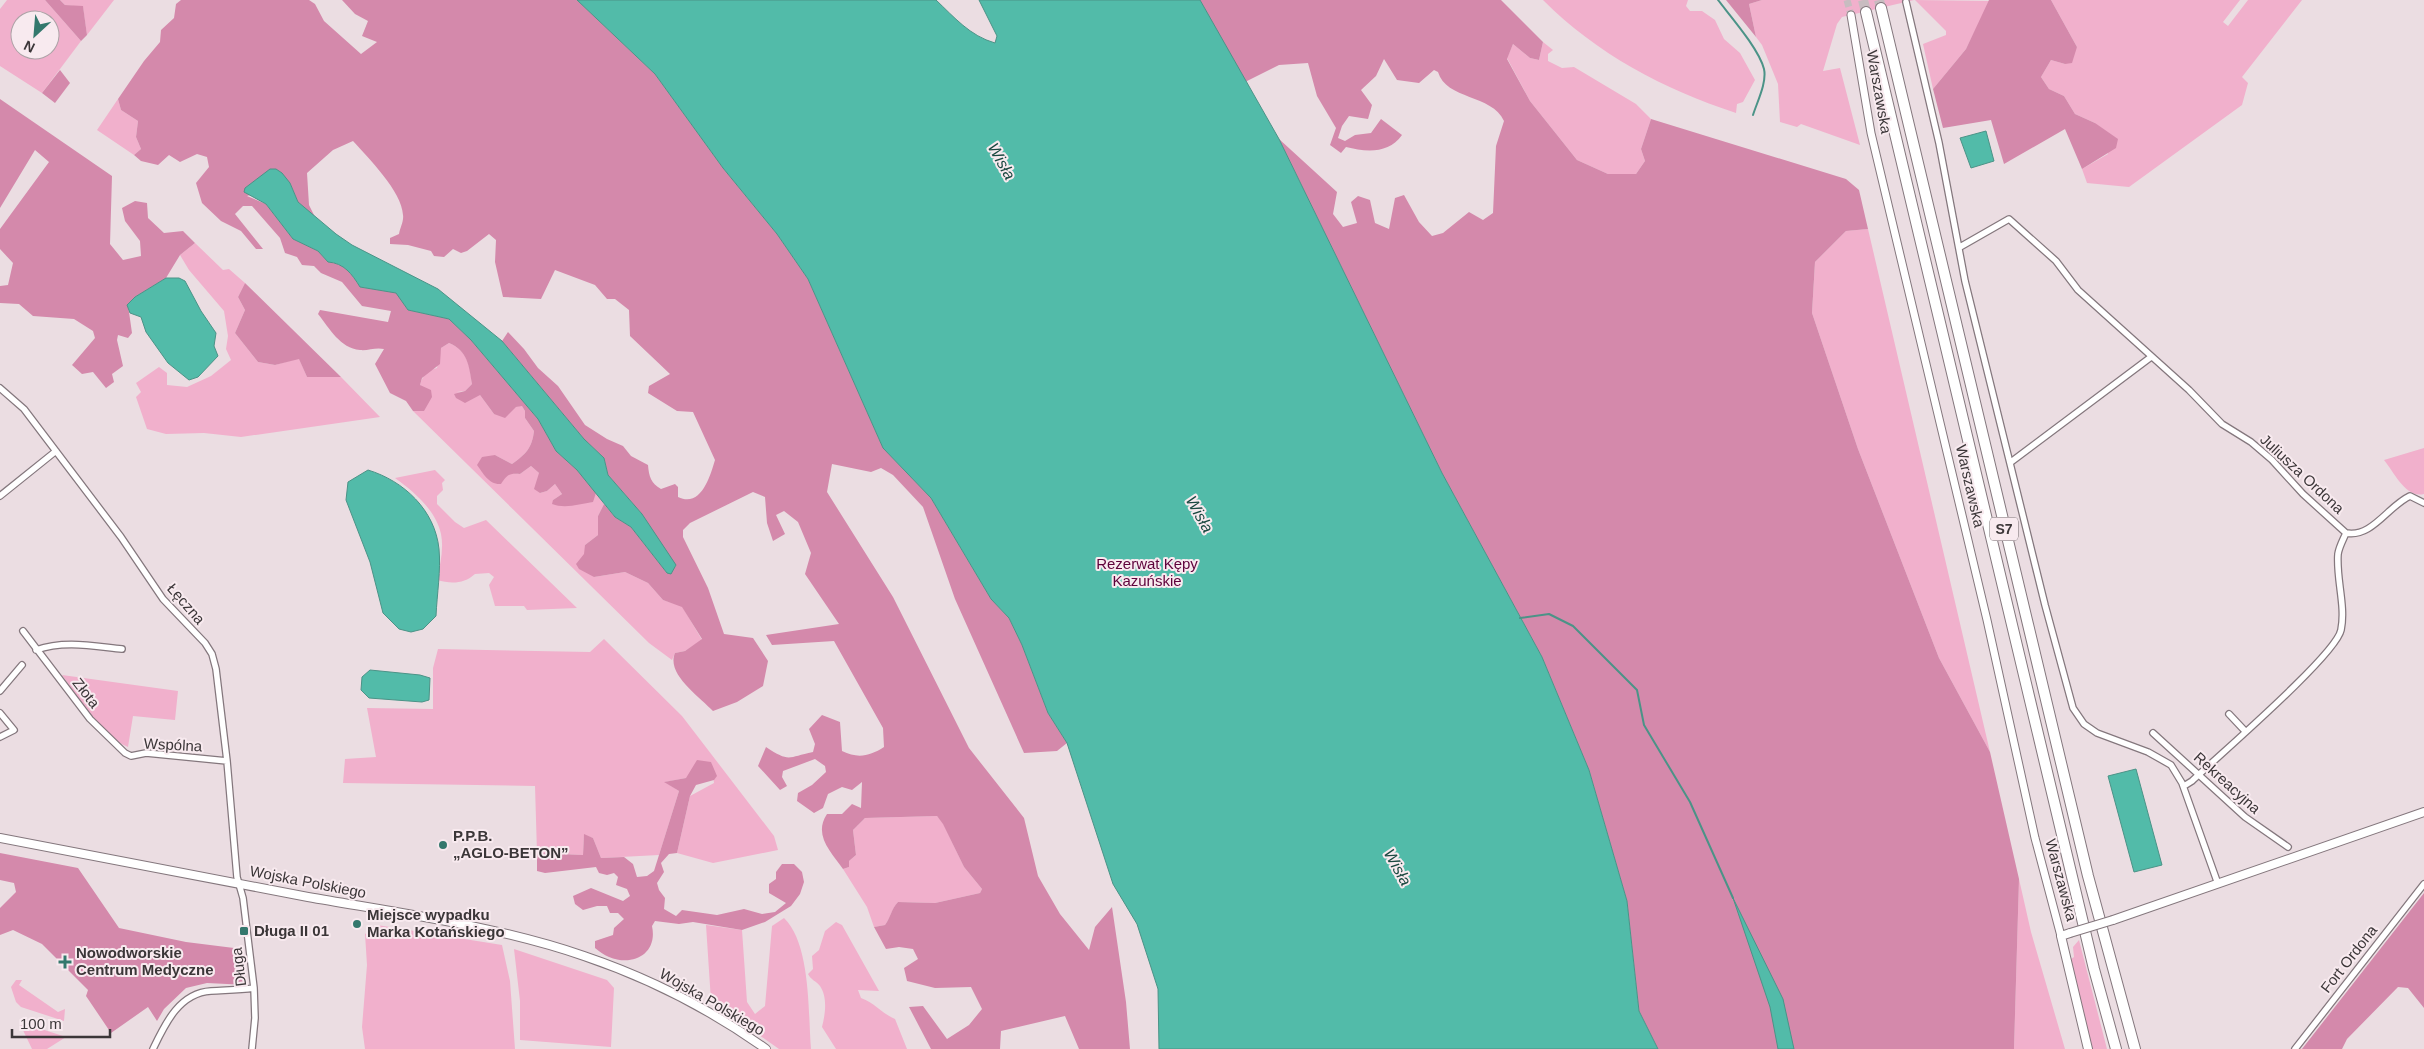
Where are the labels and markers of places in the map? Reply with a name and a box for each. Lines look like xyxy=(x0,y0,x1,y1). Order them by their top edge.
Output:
place label: P.P.B. „AGLO-BETON” xyxy=(453,827,569,861)
marker: P.P.B. „AGLO-BETON” xyxy=(437,839,449,851)
place label: Miejsce wypadku Marka Kotańskiego xyxy=(367,906,505,940)
marker: Miejsce wypadku Marka Kotańskiego xyxy=(351,918,363,930)
place label: Długa II 01 xyxy=(254,922,329,939)
marker: Długa II 01 xyxy=(238,925,250,937)
place label: Nowodworskie Centrum Medyczne xyxy=(76,944,214,978)
marker: Nowodworskie Centrum Medyczne xyxy=(58,955,72,969)

